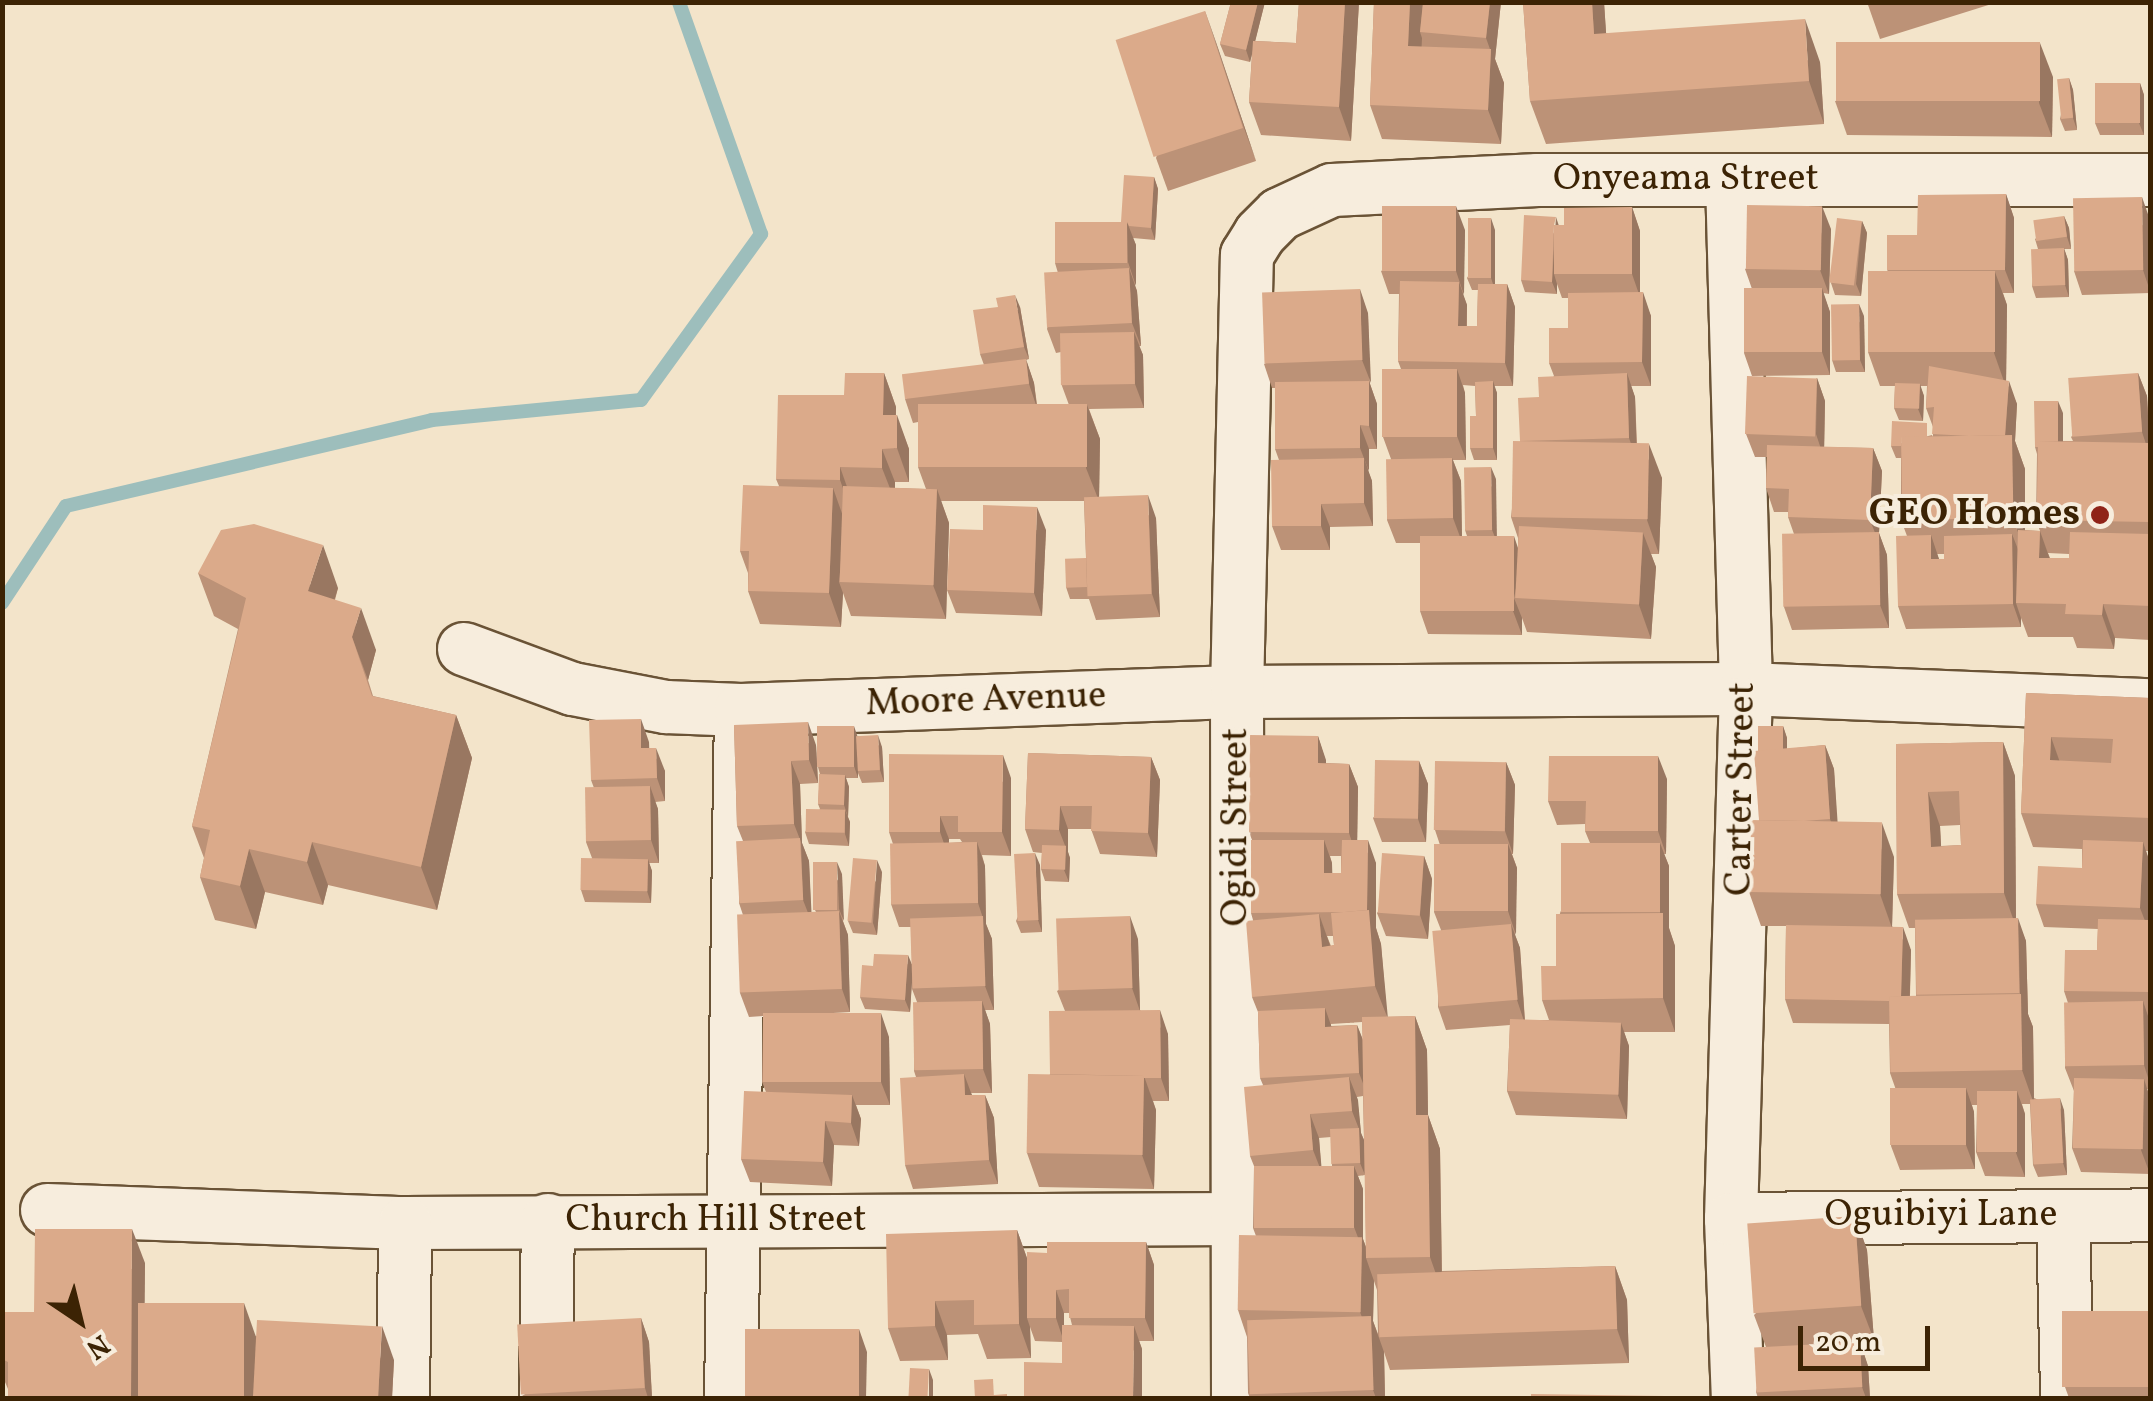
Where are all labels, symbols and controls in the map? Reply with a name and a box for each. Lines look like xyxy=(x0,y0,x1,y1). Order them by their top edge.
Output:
street label: Onyeama Street xyxy=(1553,157,1819,203)
place label: GEO Homes xyxy=(1869,492,2080,538)
marker: GEO Homes xyxy=(2089,504,2111,526)
street label: Moore Avenue xyxy=(865,674,1107,728)
street label: Carter Street xyxy=(1717,682,1767,896)
street label: Ogidi Street xyxy=(1214,728,1260,926)
street label: Oguibiyi Lane xyxy=(1825,1193,2057,1239)
street label: Church Hill Street xyxy=(565,1198,867,1244)
north arrow xyxy=(30,1271,130,1371)
scale bar xyxy=(1803,1306,1936,1368)
text: 20 m xyxy=(1815,1322,1881,1364)
text: N xyxy=(78,1324,117,1368)

